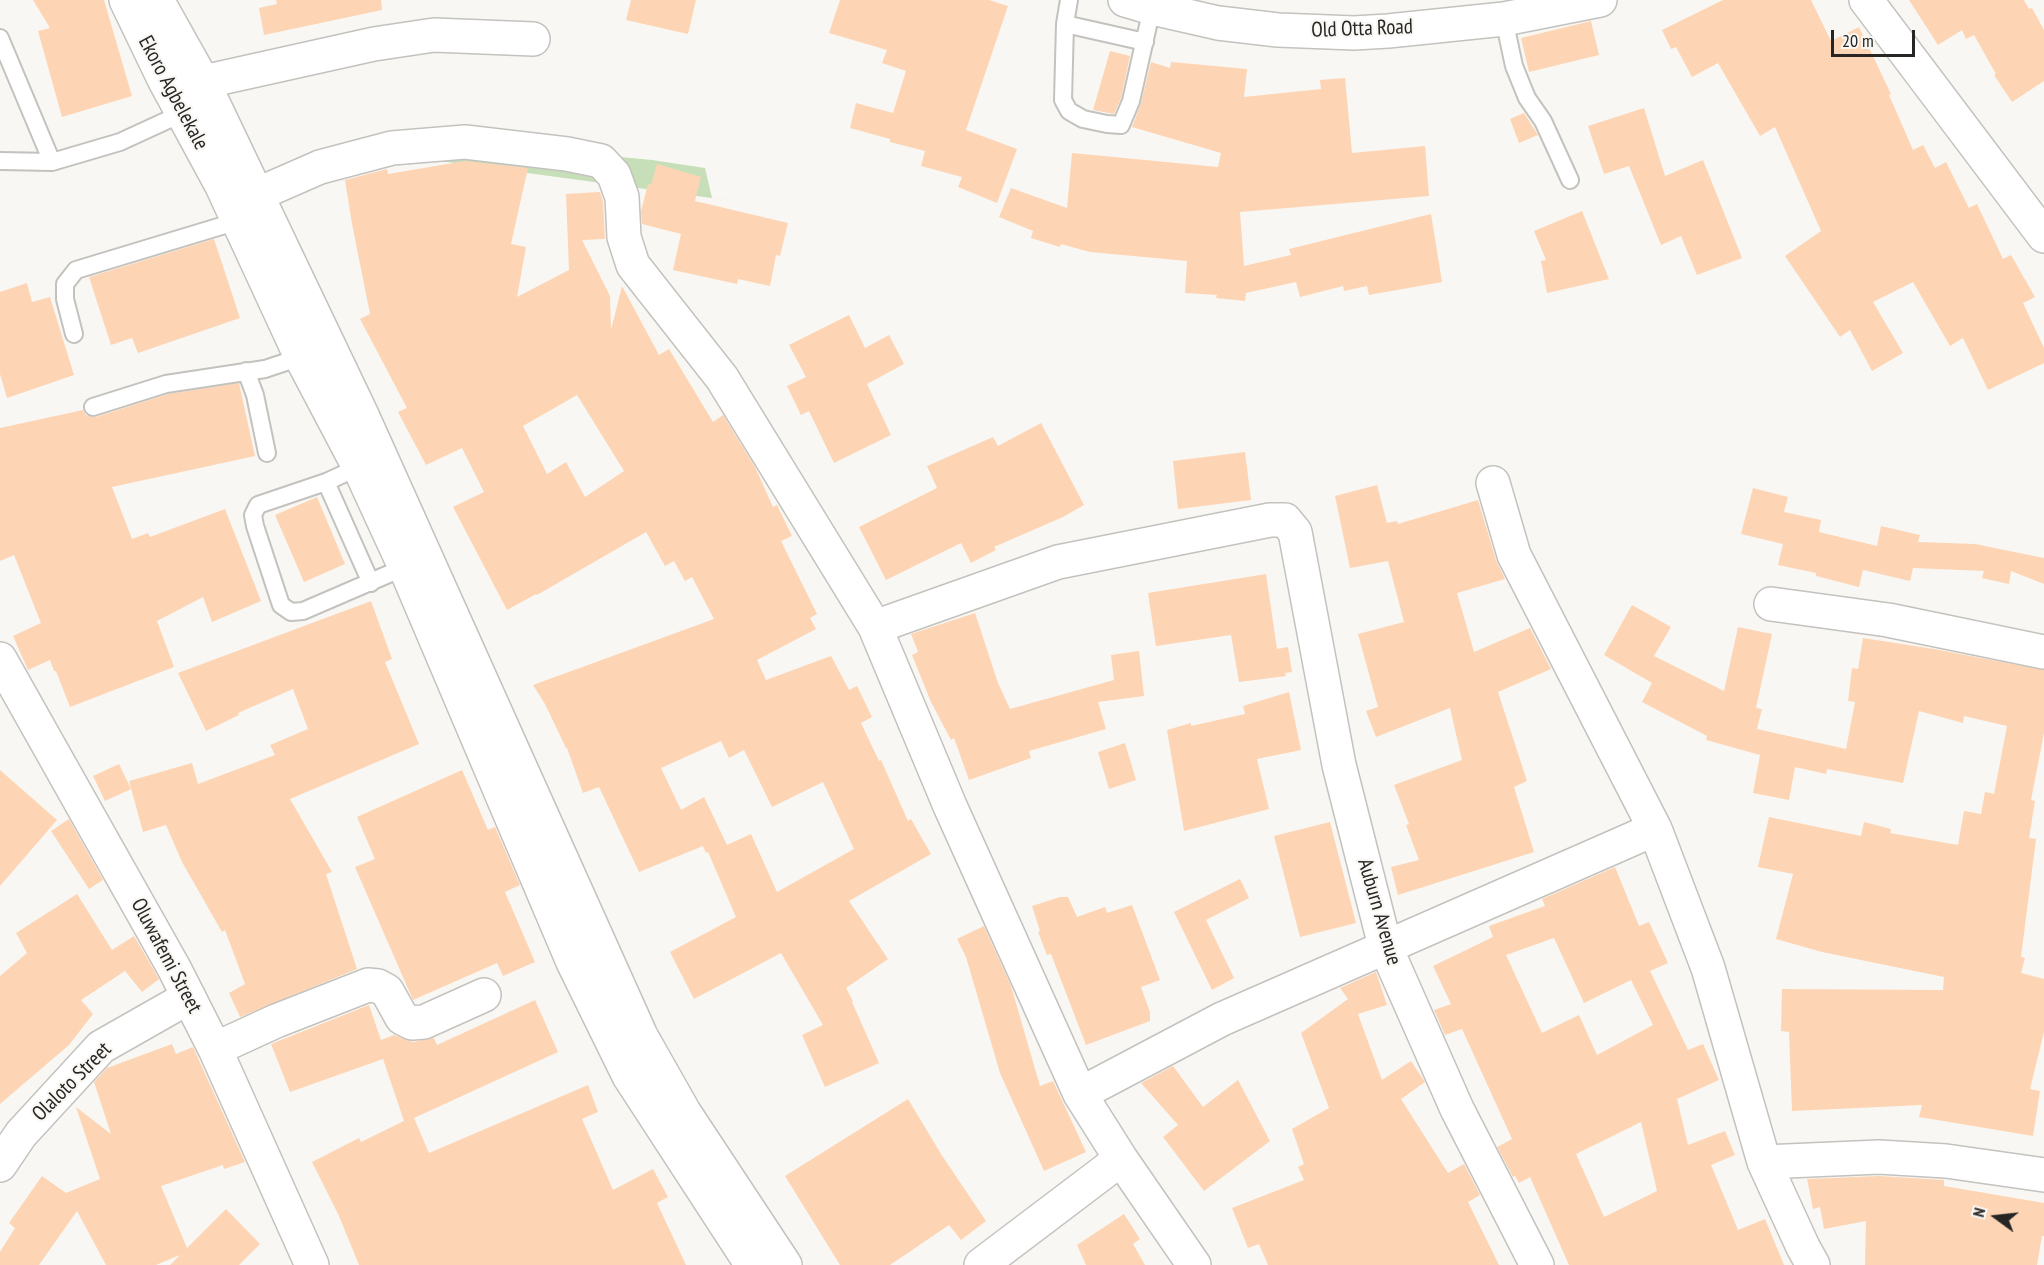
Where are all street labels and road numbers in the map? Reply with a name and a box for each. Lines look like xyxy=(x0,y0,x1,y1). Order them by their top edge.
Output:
street label: Old Otta Road xyxy=(1311,15,1413,43)
street label: Ekoro Agbelekale xyxy=(132,32,214,154)
street label: Auburn Avenue xyxy=(1352,856,1406,968)
street label: Oluwafemi Street xyxy=(125,894,207,1018)
street label: Olaloto Street xyxy=(27,1037,117,1127)

